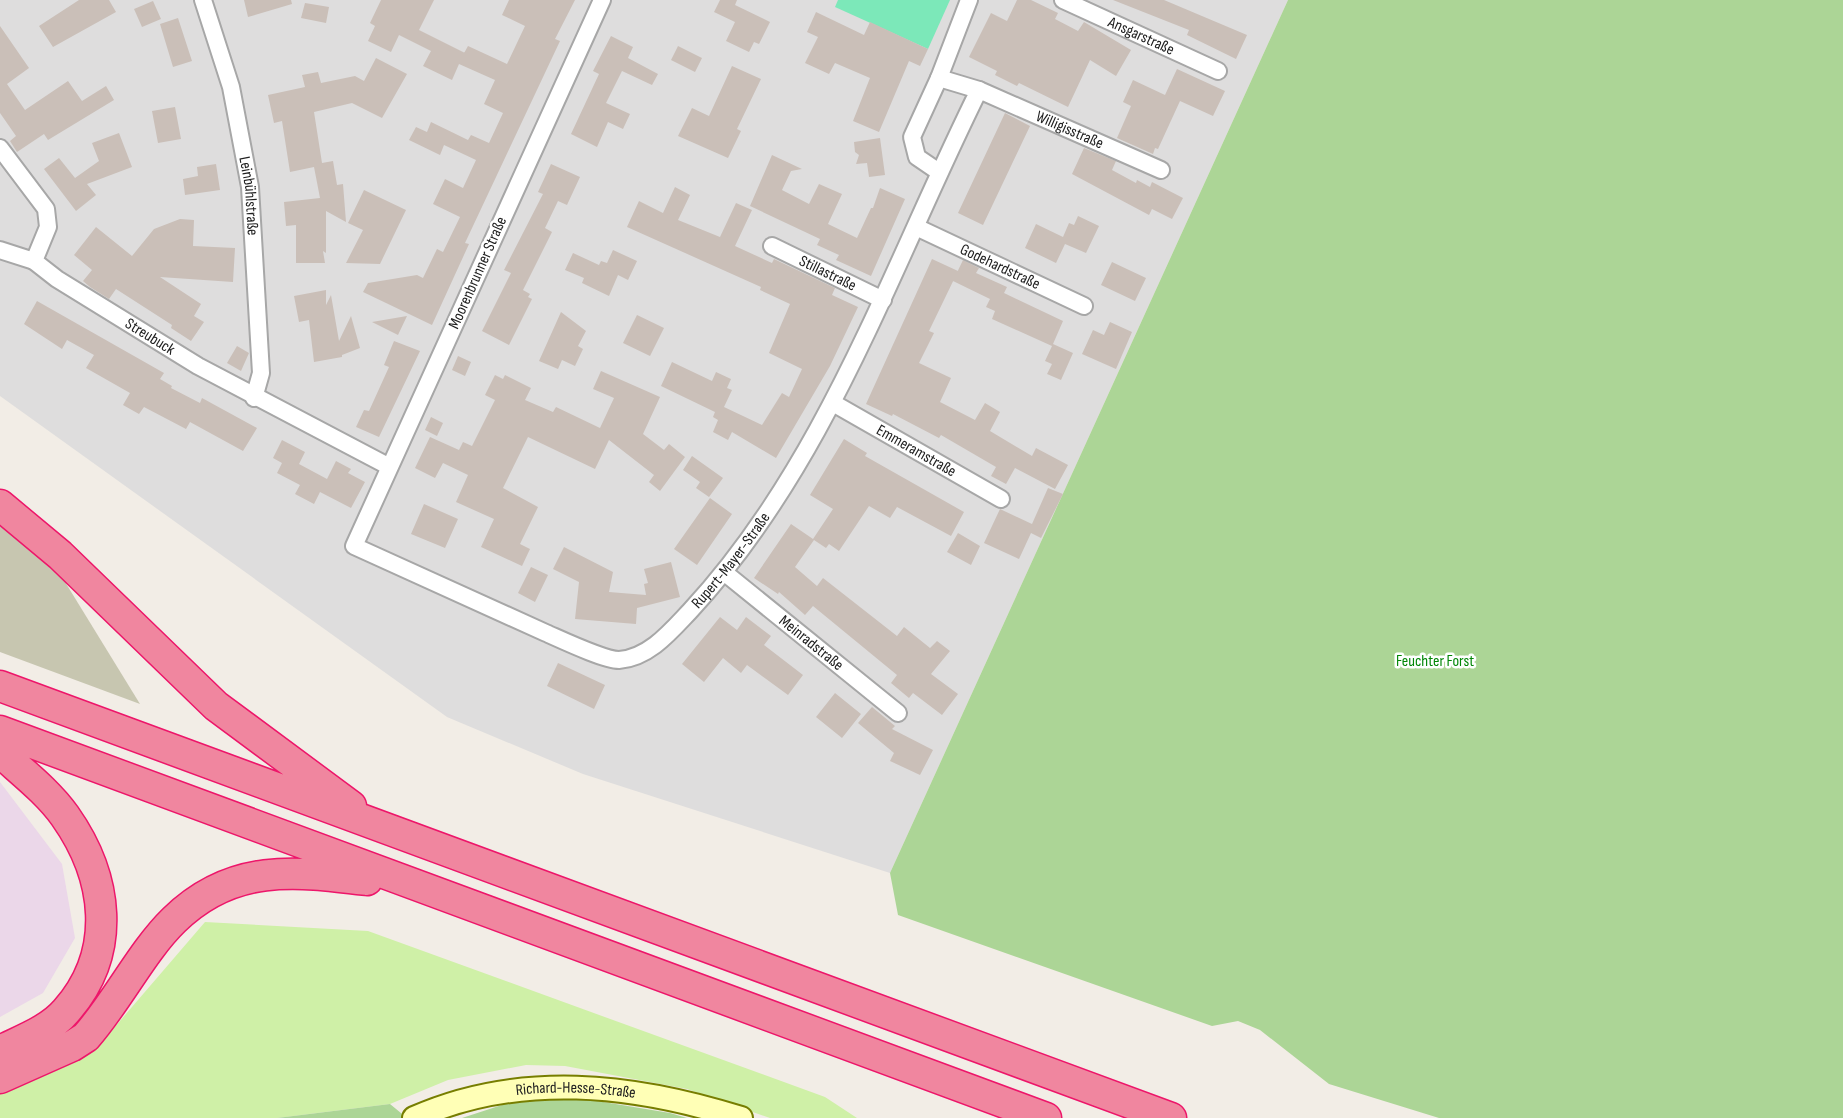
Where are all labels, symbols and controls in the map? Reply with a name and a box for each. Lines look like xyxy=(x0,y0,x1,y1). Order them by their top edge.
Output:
street label: Ansgarstraße xyxy=(1104,12,1177,59)
street label: Willigisstraße xyxy=(1033,107,1106,153)
street label: Leinbühlstraße xyxy=(235,155,262,236)
street label: Moorenbrunner Straße xyxy=(445,214,511,332)
street label: Godehardstraße xyxy=(957,240,1043,294)
street label: Stillastraße xyxy=(796,251,859,295)
street label: Streubuck xyxy=(122,314,179,359)
street label: Emmeramstraße xyxy=(873,420,960,481)
street label: Rupert-Mayer-Straße xyxy=(688,509,774,612)
street label: Meinradstraße xyxy=(775,611,847,675)
park label: Feuchter Forst xyxy=(1396,652,1474,671)
street label: Richard-Hesse-Straße xyxy=(515,1078,637,1102)

